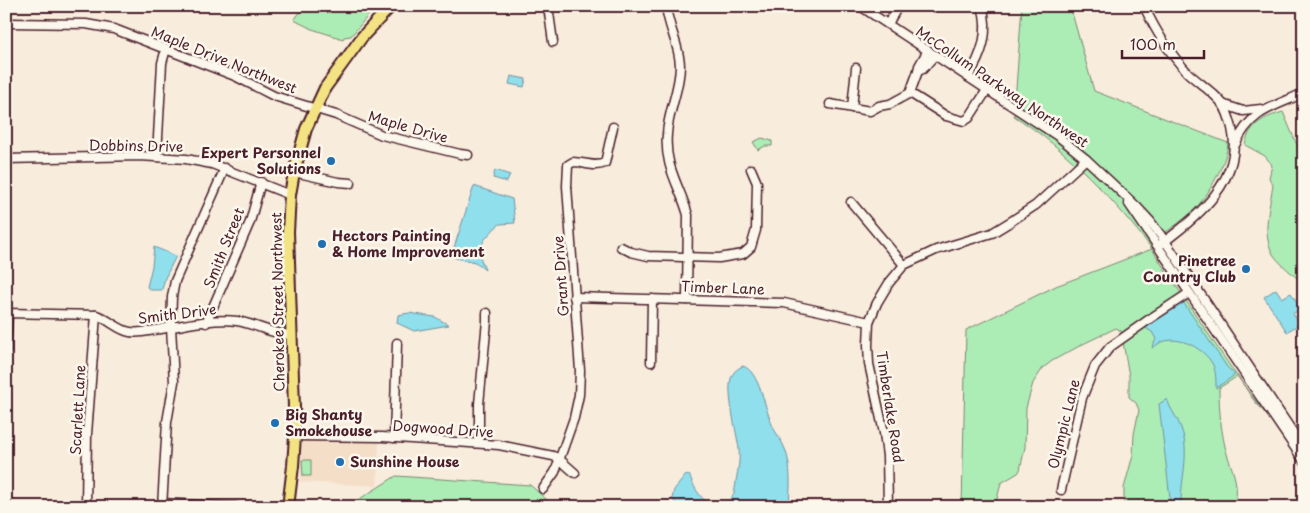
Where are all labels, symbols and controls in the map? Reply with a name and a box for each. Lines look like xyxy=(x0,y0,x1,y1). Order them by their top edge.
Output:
street label: Maple Drive Northwest xyxy=(148,21,301,99)
street label: McCollum Parkway Northwest xyxy=(912,21,1093,153)
scale bar xyxy=(1122,28,1205,60)
text: 100 m xyxy=(1130,32,1176,55)
street label: Maple Drive xyxy=(366,105,450,148)
street label: Dobbins Drive xyxy=(89,134,183,157)
place label: Expert Personnel Solutions xyxy=(201,142,321,179)
marker: Expert Personnel Solutions xyxy=(325,155,337,167)
street label: Smith Street xyxy=(198,204,249,291)
street label: Cherokee Street Northwest xyxy=(265,212,290,392)
place label: Hectors Painting & Home Improvement xyxy=(332,225,485,262)
street label: Grant Drive xyxy=(547,235,574,317)
marker: Hectors Painting & Home Improvement xyxy=(316,238,328,250)
place label: Pinetree Country Club xyxy=(1143,250,1236,287)
marker: Pinetree Country Club xyxy=(1240,263,1252,275)
street label: Timber Lane xyxy=(681,276,765,299)
street label: Smith Drive xyxy=(136,298,217,329)
street label: Timberlake Road xyxy=(871,350,910,464)
street label: Scarlett Lane xyxy=(65,364,90,456)
street label: Olympic Lane xyxy=(1042,377,1085,471)
place label: Big Shanty Smokehouse xyxy=(285,404,372,441)
street label: Dogwood Drive xyxy=(392,414,494,443)
marker: Big Shanty Smokehouse xyxy=(269,417,281,429)
place label: Sunshine House xyxy=(350,451,460,472)
marker: Sunshine House xyxy=(334,456,346,468)

